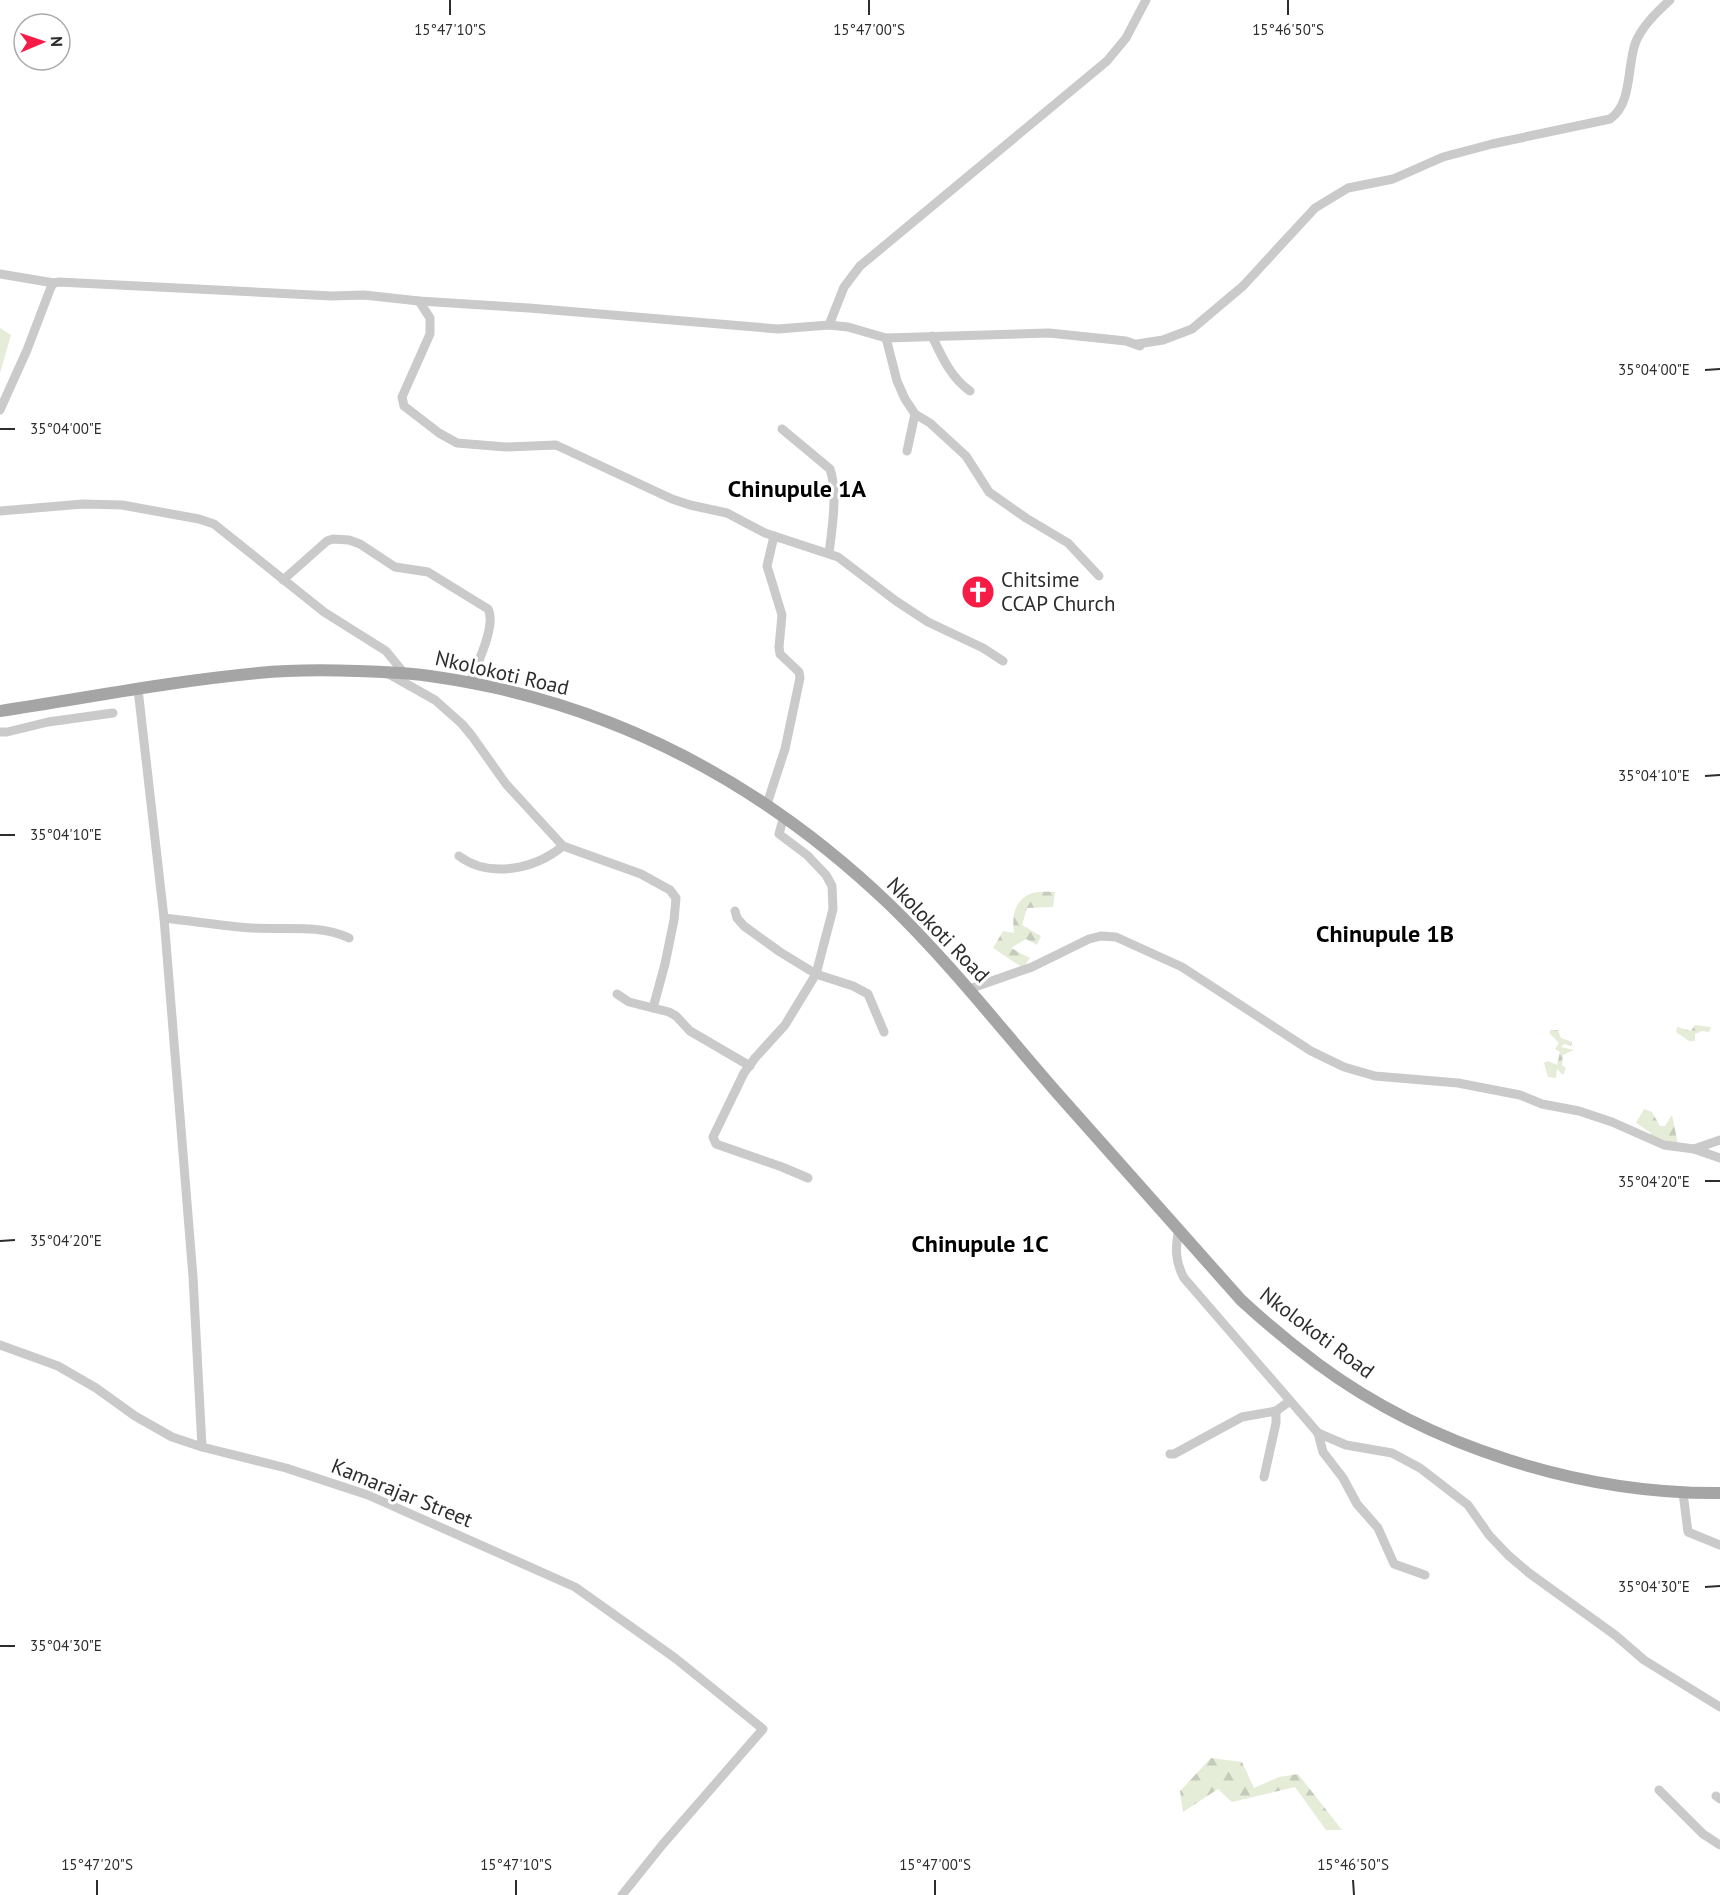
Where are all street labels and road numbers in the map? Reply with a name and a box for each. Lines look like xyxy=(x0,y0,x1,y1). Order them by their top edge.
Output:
street label: Nkolokoti Road xyxy=(433,644,572,701)
street label: Nkolokoti Road xyxy=(881,871,995,988)
street label: Nkolokoti Road xyxy=(1255,1281,1380,1384)
street label: Kamarajar Street xyxy=(328,1452,477,1533)

